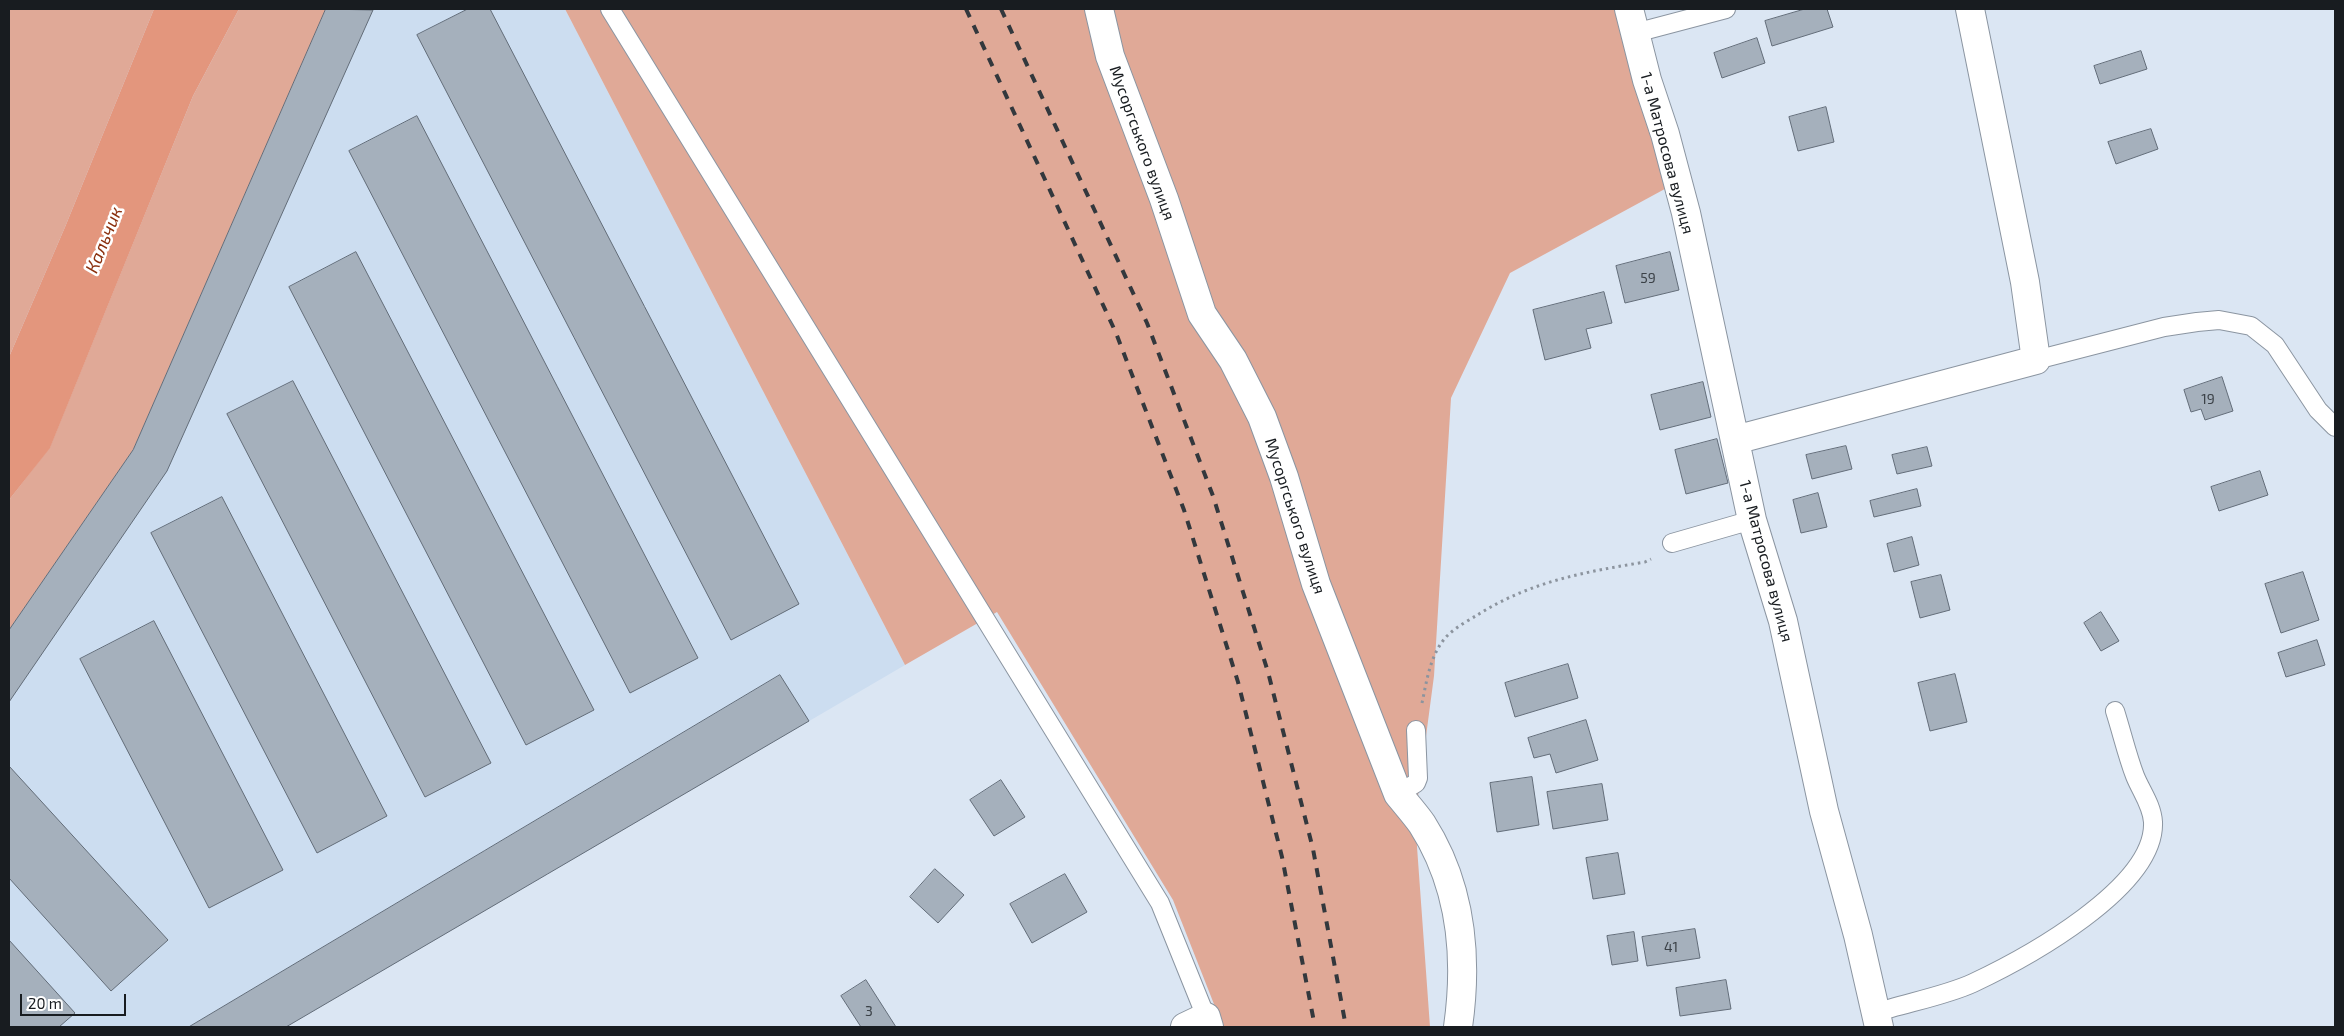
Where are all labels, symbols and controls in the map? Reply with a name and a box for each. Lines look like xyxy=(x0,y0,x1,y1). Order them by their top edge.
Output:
street label: Мусоргського вулиця xyxy=(1105,63,1179,223)
street label: 1-а Матросова вулиця xyxy=(1636,70,1698,236)
water label: Кальчик xyxy=(81,204,127,276)
house number: 59 xyxy=(1640,270,1656,286)
house number: 19 xyxy=(2201,391,2215,407)
street label: Мусоргського вулиця xyxy=(1261,436,1329,596)
street label: 1-а Матросова вулиця xyxy=(1735,478,1797,644)
house number: 41 xyxy=(1664,939,1678,955)
scale bar xyxy=(22,984,129,1016)
text: 20 m xyxy=(28,994,62,1012)
house number: 3 xyxy=(865,1003,873,1019)

